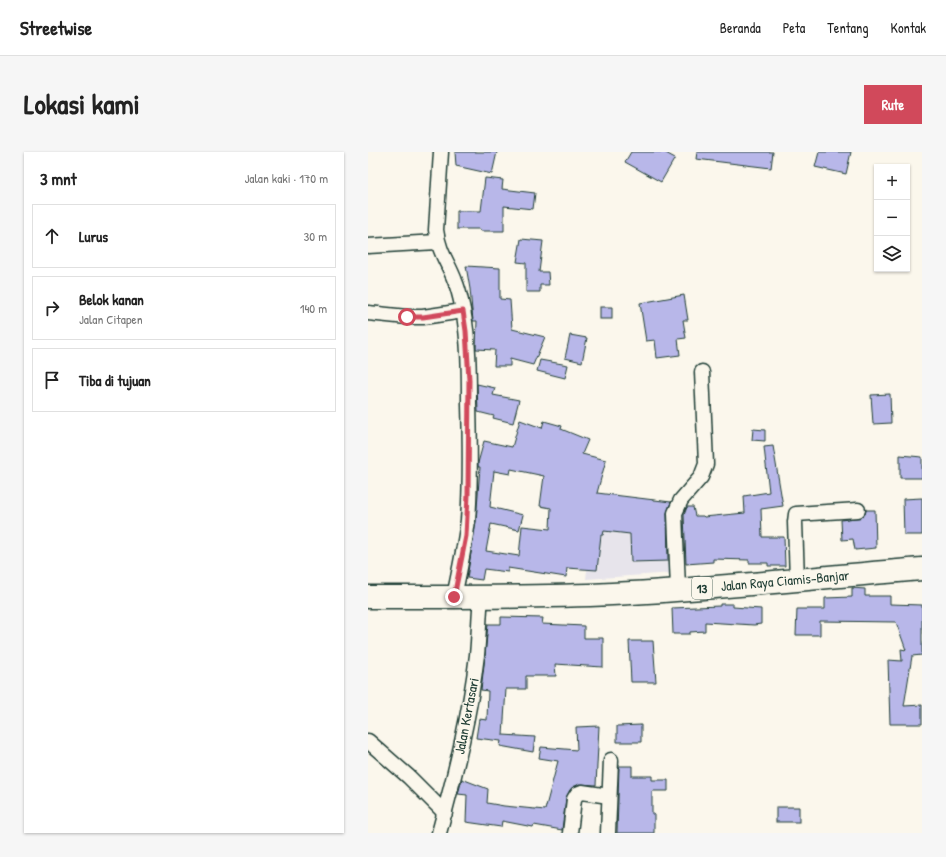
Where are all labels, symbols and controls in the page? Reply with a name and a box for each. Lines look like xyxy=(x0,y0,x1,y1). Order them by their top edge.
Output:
text: Streetwise xyxy=(20,15,92,41)
text: Beranda xyxy=(720,18,761,37)
text: Peta xyxy=(783,18,805,37)
text: Tentang xyxy=(827,18,869,37)
text: Kontak xyxy=(891,18,926,37)
text: Lokasi kami xyxy=(24,85,140,123)
button: Rute xyxy=(864,85,922,124)
map controls xyxy=(874,164,910,272)
button: + xyxy=(874,164,910,200)
text: 3 mnt xyxy=(40,167,77,190)
text: Jalan kaki · 170 m xyxy=(244,169,328,187)
button: − xyxy=(874,200,910,236)
icon: ahead xyxy=(41,225,63,247)
text: Lurus xyxy=(79,226,108,247)
text: 30 m xyxy=(304,227,327,245)
button: layers xyxy=(874,236,910,272)
text: Belok kanan xyxy=(79,289,144,310)
icon: right xyxy=(41,297,63,319)
text: 140 m xyxy=(300,299,327,317)
route start xyxy=(398,308,416,326)
text: Jalan Citapen xyxy=(79,310,143,328)
icon: arrive xyxy=(41,369,63,391)
text: Tiba di tujuan xyxy=(79,370,151,391)
street label: Jalan Raya Ciamis-Banjar xyxy=(720,565,851,596)
road number: 13 xyxy=(692,577,712,599)
route end xyxy=(445,588,463,606)
street label: Jalan Kertasari xyxy=(449,676,483,756)

